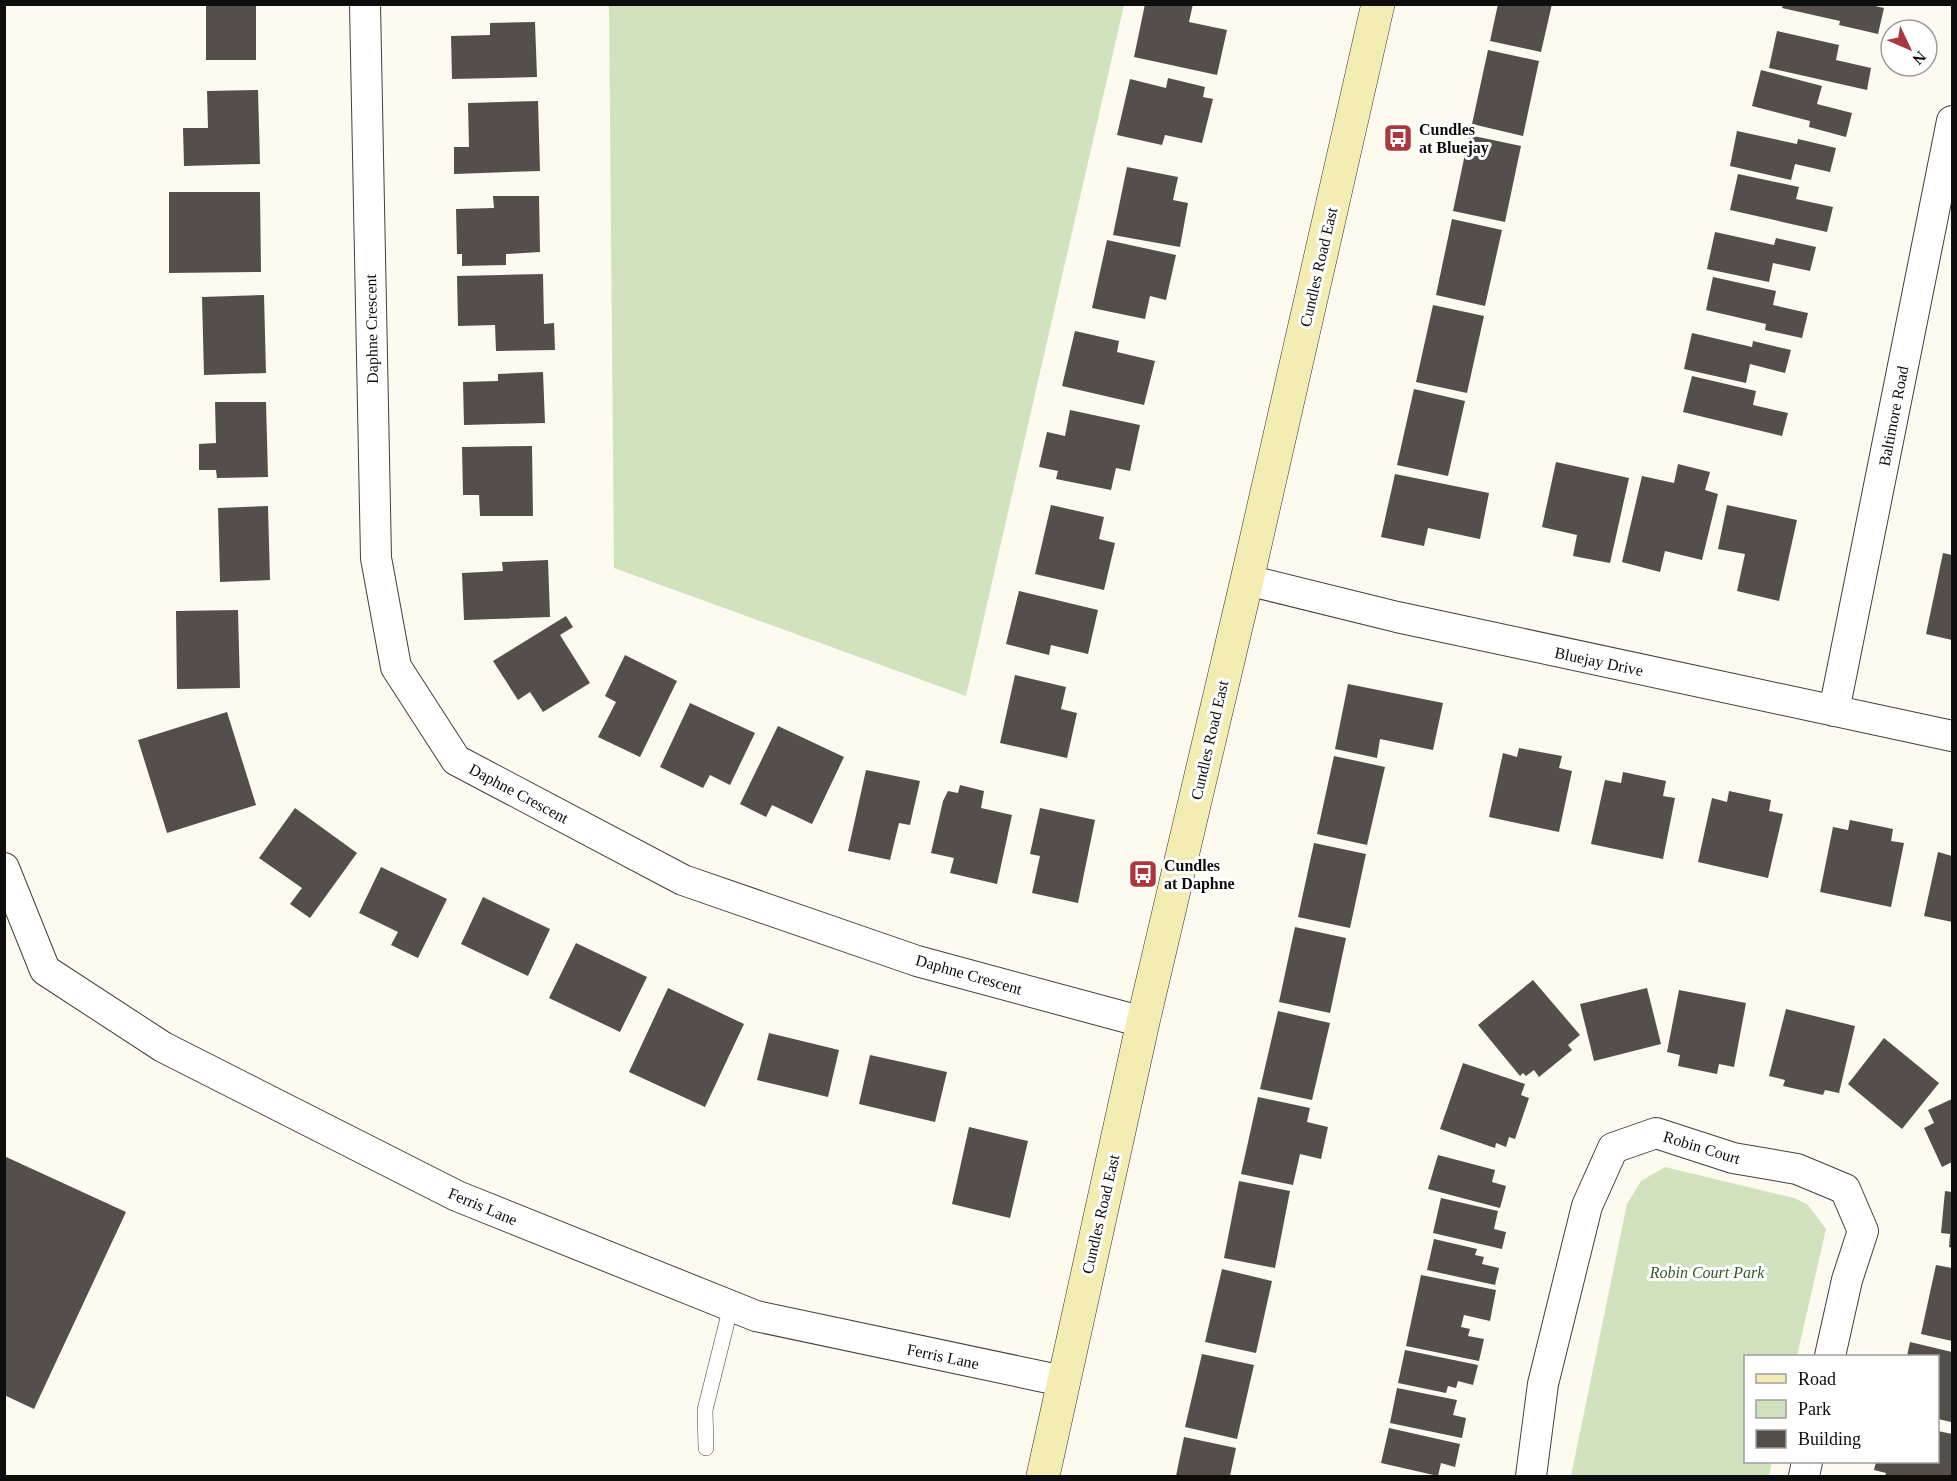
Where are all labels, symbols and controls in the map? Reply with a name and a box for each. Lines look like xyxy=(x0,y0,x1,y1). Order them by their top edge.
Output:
north arrow xyxy=(1879,18,1939,78)
text: N xyxy=(1909,48,1930,68)
place label: Cundles at Bluejay xyxy=(1419,121,1489,157)
bus stop icon: Cundles at Bluejay xyxy=(1382,122,1414,154)
street label: Cundles Road East xyxy=(1297,205,1341,328)
street label: Daphne Crescent xyxy=(362,273,382,384)
street label: Baltimore Road xyxy=(1875,365,1912,468)
street label: Bluejay Drive xyxy=(1553,644,1645,680)
street label: Cundles Road East xyxy=(1188,678,1232,801)
street label: Daphne Crescent xyxy=(466,760,572,828)
place label: Cundles at Daphne xyxy=(1164,857,1235,893)
bus stop icon: Cundles at Daphne xyxy=(1127,858,1159,890)
street label: Daphne Crescent xyxy=(914,951,1024,999)
street label: Robin Court xyxy=(1661,1128,1743,1167)
street label: Cundles Road East xyxy=(1079,1152,1123,1275)
street label: Ferris Lane xyxy=(446,1184,520,1229)
park label: Robin Court Park xyxy=(1649,1264,1765,1281)
street label: Ferris Lane xyxy=(905,1341,981,1372)
legend xyxy=(1744,1355,1939,1463)
text: Road xyxy=(1798,1369,1836,1389)
text: Park xyxy=(1798,1399,1831,1419)
text: Building xyxy=(1798,1429,1861,1449)

